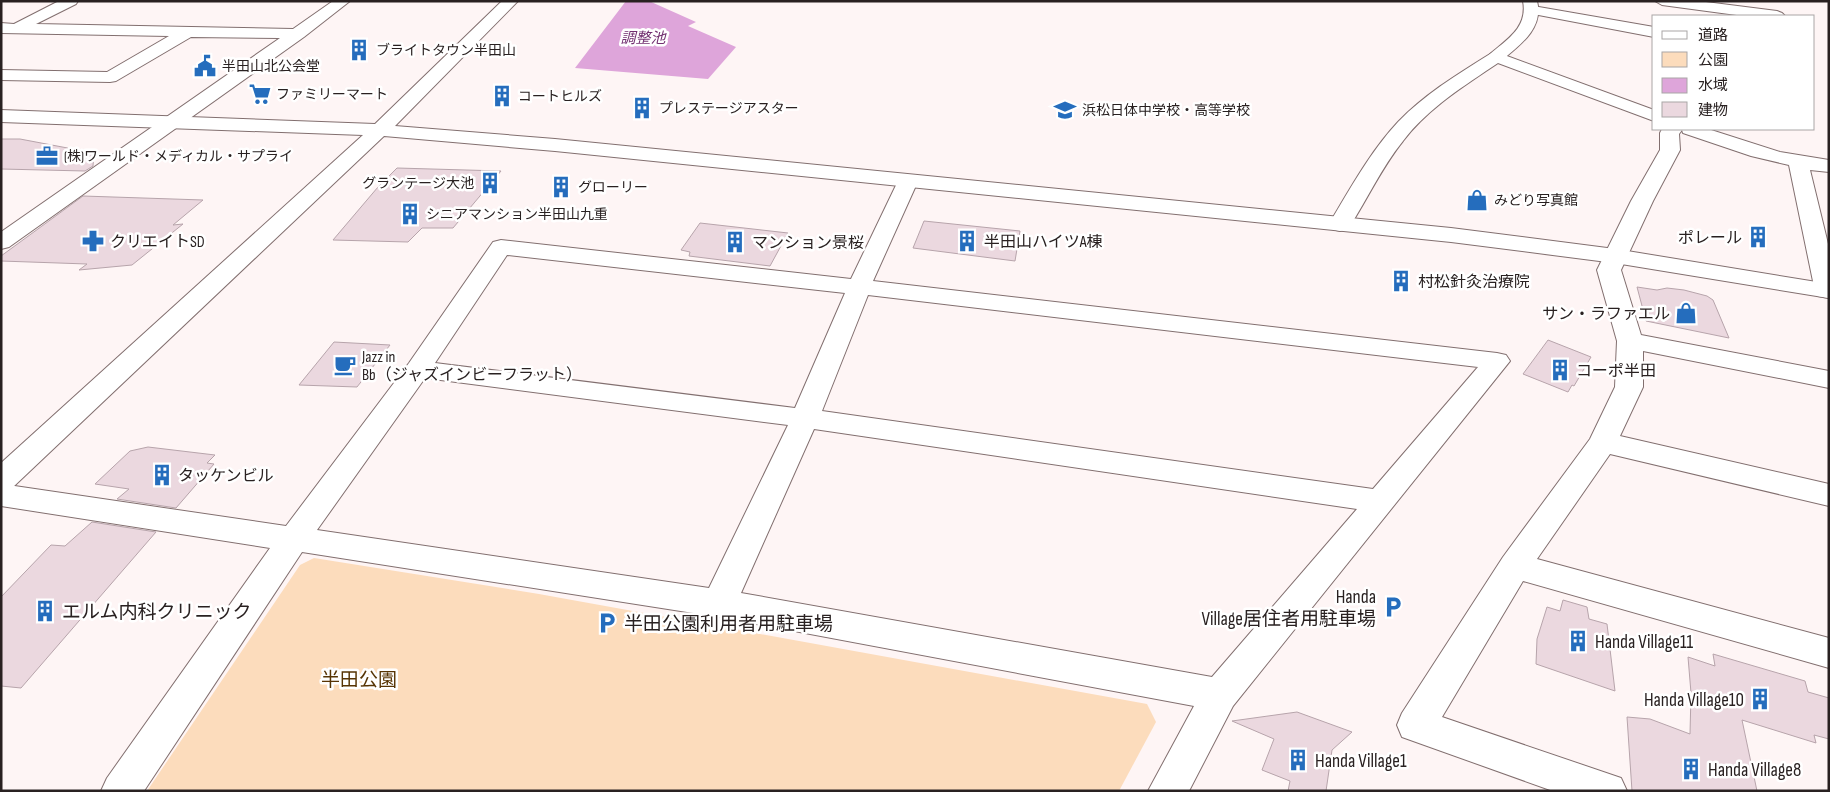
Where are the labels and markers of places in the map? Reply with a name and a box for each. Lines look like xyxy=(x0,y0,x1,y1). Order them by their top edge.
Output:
building icon: ブライトタウン半田山 xyxy=(346,37,372,63)
place label: ブライトタウン半田山 xyxy=(376,42,516,59)
public building icon: 半田山北公会堂 xyxy=(192,53,218,79)
place label: 半田山北公会堂 xyxy=(222,58,320,75)
supermarket icon: ファミリーマート xyxy=(247,81,273,107)
building icon: コートヒルズ xyxy=(489,83,515,109)
place label: ファミリーマート xyxy=(276,86,388,103)
place label: コートヒルズ xyxy=(518,88,602,105)
building icon: プレステージアスター xyxy=(629,95,655,121)
school or university icon: 浜松日体中学校・高等学校 xyxy=(1052,97,1078,123)
place label: プレステージアスター xyxy=(659,100,799,117)
place label: 浜松日体中学校・高等学校 xyxy=(1082,102,1250,119)
office icon: (株)ワールド・メディカル・サプライ xyxy=(34,143,60,169)
place label: (株)ワールド・メディカル・サプライ xyxy=(64,148,293,165)
building icon: グランテージ大池 xyxy=(477,170,503,196)
building icon: グローリー xyxy=(548,174,574,200)
place label: グランテージ大池 xyxy=(362,175,474,192)
place label: グローリー xyxy=(578,179,648,196)
shop icon: みどり写真館 xyxy=(1464,187,1490,213)
place label: みどり写真館 xyxy=(1494,192,1578,209)
building icon: シニアマンション半田山九重 xyxy=(397,201,423,227)
place label: シニアマンション半田山九重 xyxy=(426,206,608,223)
building icon: ポレール xyxy=(1745,224,1771,250)
pharmacy icon: クリエイトSD xyxy=(80,228,106,254)
building icon: 半田山ハイツA棟 xyxy=(954,228,980,254)
building icon: マンション景桜 xyxy=(722,229,748,255)
place label: ポレール xyxy=(1678,229,1742,248)
place label: クリエイトSD xyxy=(110,233,205,252)
place label: 半田山ハイツA棟 xyxy=(984,233,1103,252)
place label: マンション景桜 xyxy=(752,234,864,253)
building icon: 村松針灸治療院 xyxy=(1388,268,1414,294)
place label: 村松針灸治療院 xyxy=(1418,273,1530,292)
shop icon: サン・ラファエル xyxy=(1673,300,1699,326)
place label: サン・ラファエル xyxy=(1542,305,1670,324)
place label: Jazz in Bb（ジャズインビーフラット） xyxy=(361,348,582,385)
cafe icon: Jazz in Bb（ジャズインビーフラット） xyxy=(332,352,358,378)
building icon: コーポ半田 xyxy=(1547,357,1573,383)
place label: コーポ半田 xyxy=(1576,362,1656,381)
building icon: タッケンビル xyxy=(149,462,175,488)
place label: タッケンビル xyxy=(178,467,274,486)
place label: Handa Village居住者用駐車場 xyxy=(1201,586,1376,631)
parking icon: Handa Village居住者用駐車場 xyxy=(1380,594,1406,620)
building icon: エルム内科クリニック xyxy=(32,598,58,624)
place label: エルム内科クリニック xyxy=(62,601,252,624)
parking icon: 半田公園利用者用駐車場 xyxy=(594,610,620,636)
place label: 半田公園利用者用駐車場 xyxy=(624,613,833,636)
building icon: Handa Village11 xyxy=(1565,628,1591,654)
place label: Handa Village11 xyxy=(1595,631,1694,654)
building icon: Handa Village10 xyxy=(1747,686,1773,712)
place label: Handa Village10 xyxy=(1644,689,1744,712)
building icon: Handa Village1 xyxy=(1285,747,1311,773)
place label: Handa Village1 xyxy=(1315,750,1407,773)
building icon: Handa Village8 xyxy=(1678,756,1704,782)
place label: Handa Village8 xyxy=(1708,759,1801,782)

